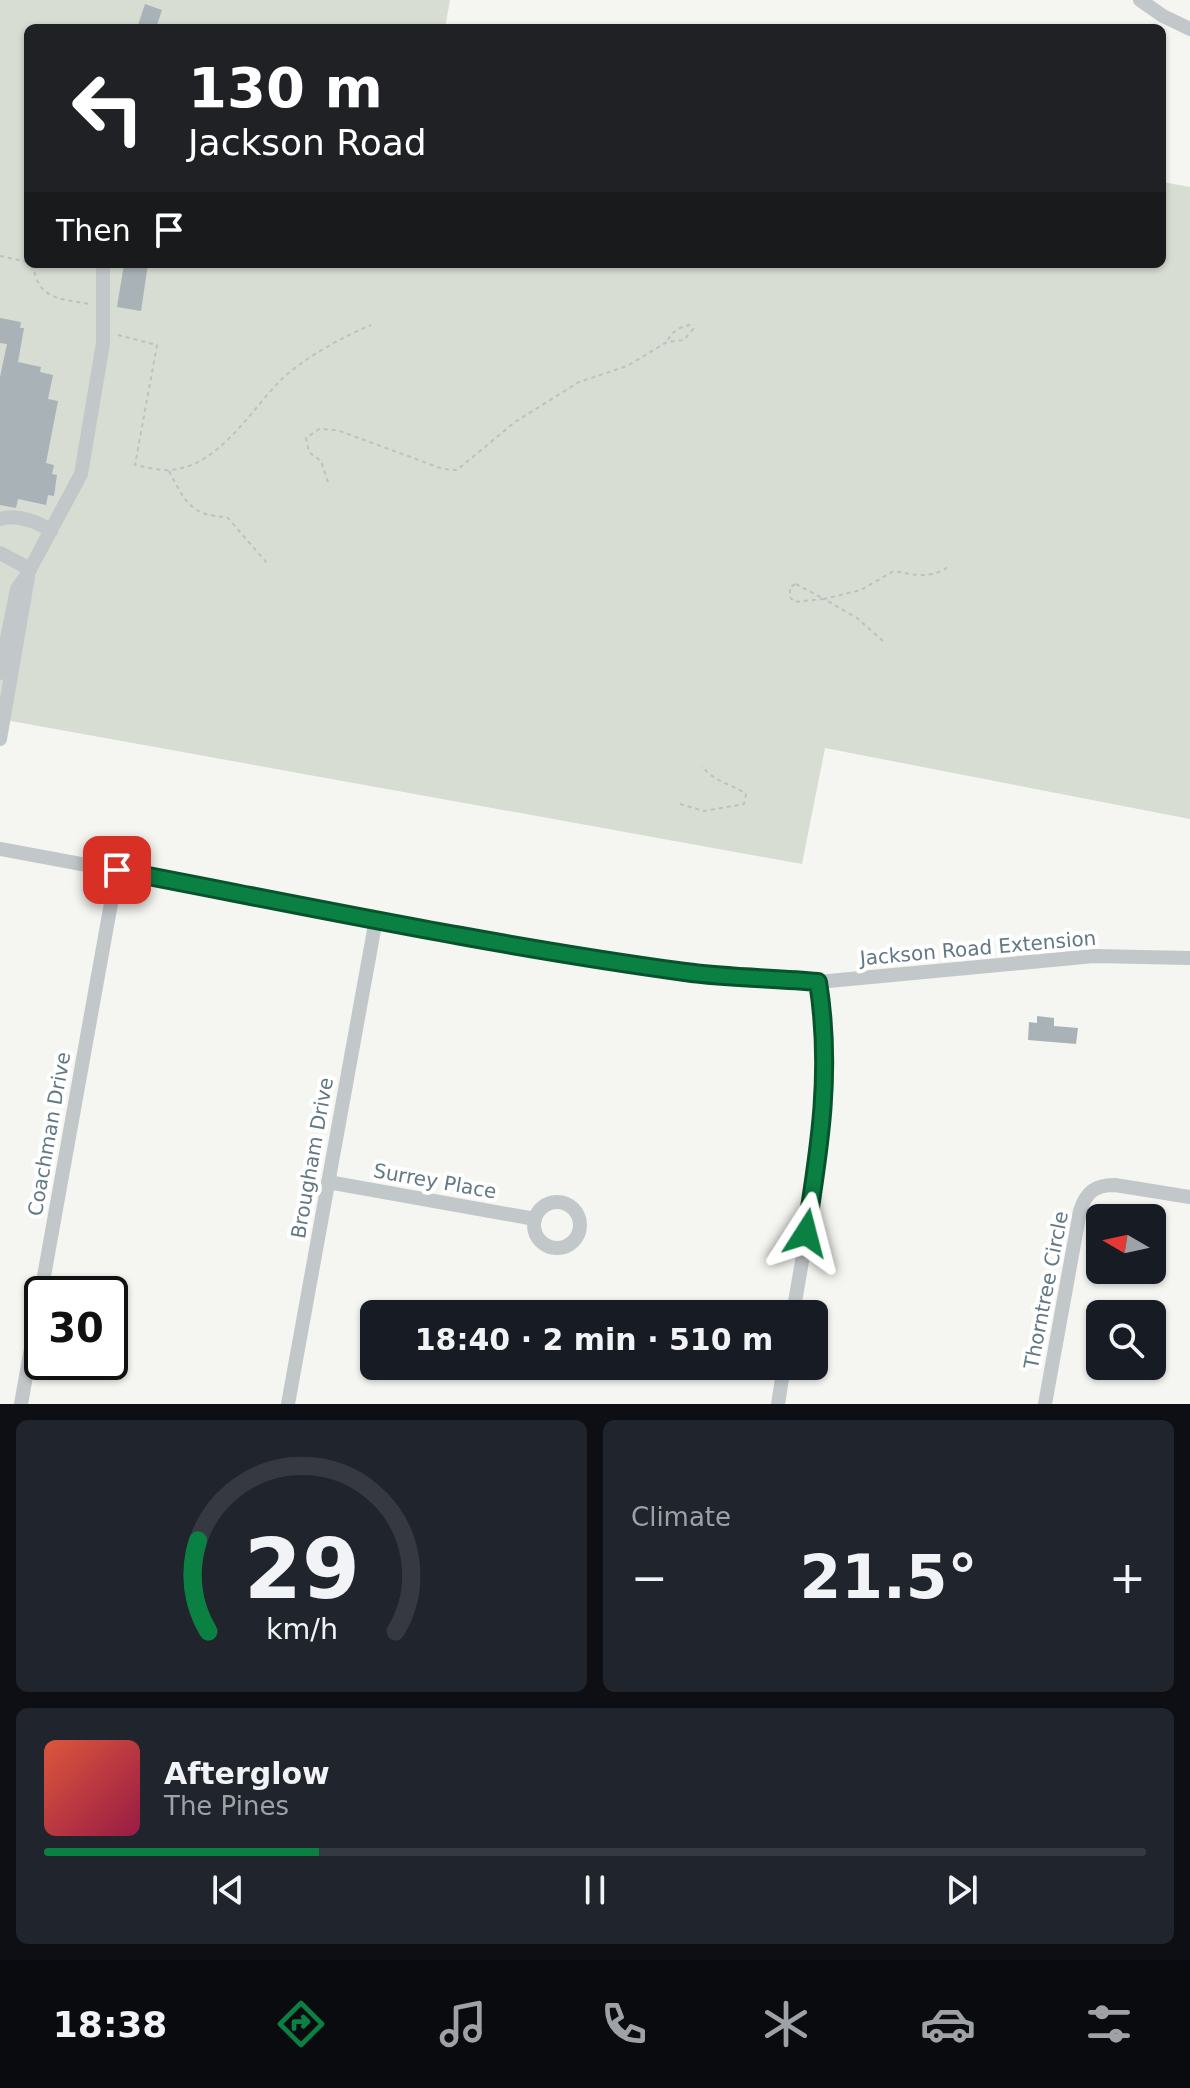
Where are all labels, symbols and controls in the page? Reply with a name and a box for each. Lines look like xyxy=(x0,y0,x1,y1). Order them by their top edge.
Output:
text: 130 m xyxy=(188,55,383,120)
icon: left xyxy=(56,56,160,160)
text: Jackson Road xyxy=(188,122,427,163)
icon: arrive xyxy=(147,208,191,252)
text: Then xyxy=(56,213,131,248)
pin xyxy=(83,836,151,904)
icon: arrive xyxy=(95,848,139,892)
street label: Jackson Road Extension xyxy=(857,926,1097,970)
street label: Coachman Drive xyxy=(23,1050,75,1218)
street label: Brougham Drive xyxy=(286,1076,338,1240)
street label: Surrey Place xyxy=(372,1158,498,1204)
position arrow xyxy=(764,1191,848,1275)
north arrow xyxy=(1086,1204,1166,1284)
map controls xyxy=(1086,1204,1166,1380)
street label: Thorntree Circle xyxy=(1019,1209,1073,1372)
speed limit sign: 30 xyxy=(24,1276,128,1380)
button: search xyxy=(1086,1300,1166,1380)
text: 18:40 · 2 min · 510 m xyxy=(415,1322,773,1357)
text: Climate xyxy=(631,1502,731,1532)
text: 29 xyxy=(244,1521,359,1618)
text: 21.5° xyxy=(799,1542,978,1612)
text: − xyxy=(631,1552,668,1603)
text: + xyxy=(1109,1552,1146,1603)
text: km/h xyxy=(265,1612,338,1646)
text: Afterglow xyxy=(164,1756,330,1791)
text: The Pines xyxy=(164,1791,289,1821)
icon: previous xyxy=(206,1868,250,1912)
icon: pause xyxy=(573,1868,617,1912)
icon: next xyxy=(940,1868,984,1912)
icon: directions xyxy=(273,1996,329,2052)
icon: music xyxy=(435,1996,491,2052)
icon: phone xyxy=(596,1996,652,2052)
icon: climate xyxy=(758,1996,814,2052)
icon: car xyxy=(920,1996,976,2052)
icon: filters xyxy=(1081,1996,1137,2052)
text: 18:38 xyxy=(53,2004,167,2045)

